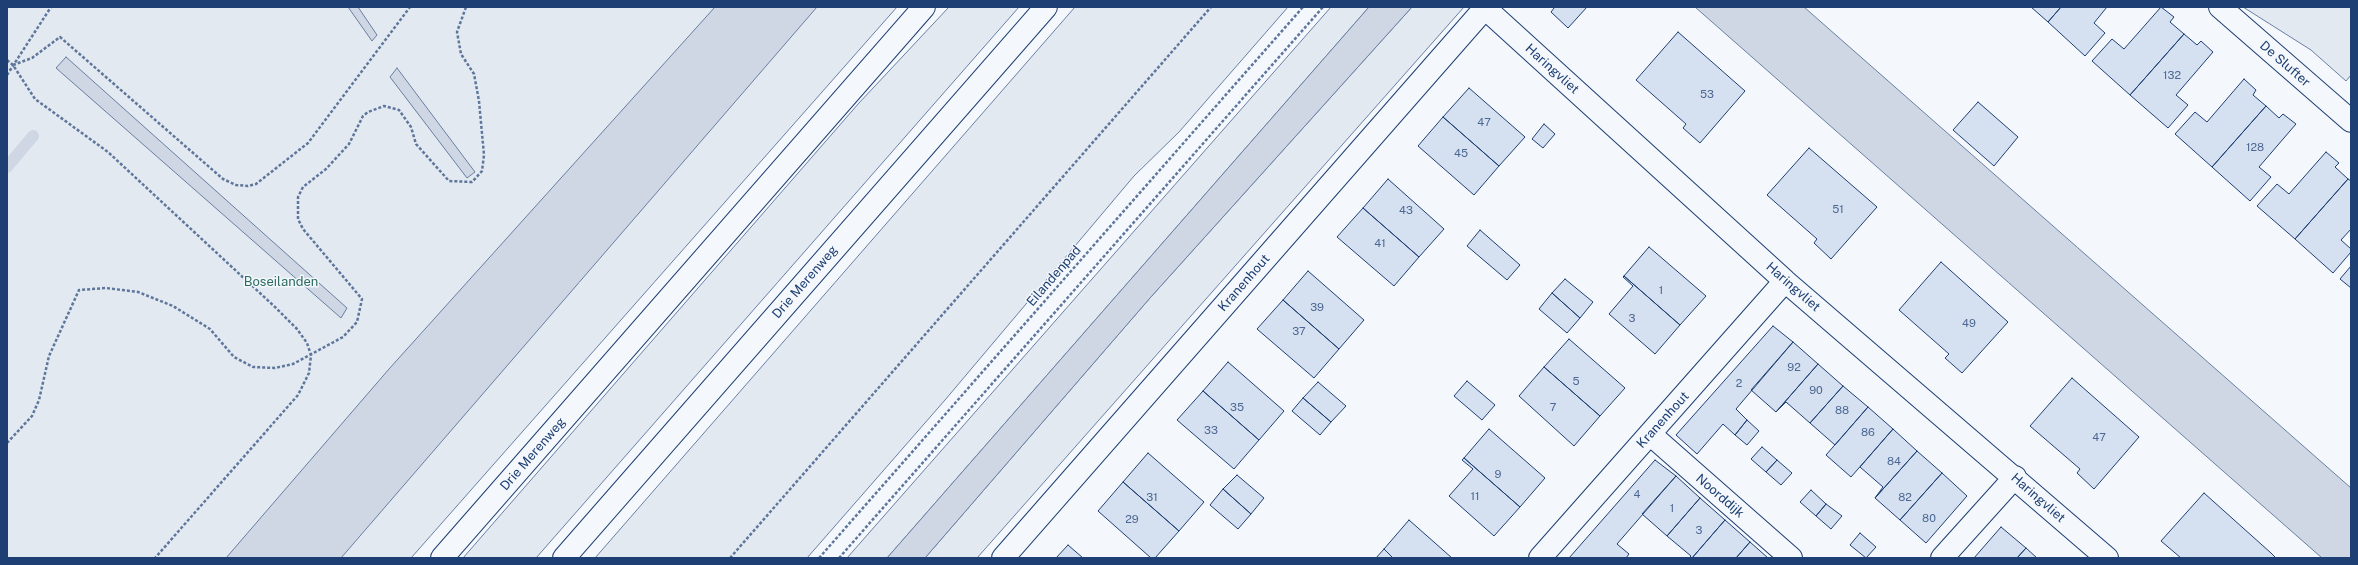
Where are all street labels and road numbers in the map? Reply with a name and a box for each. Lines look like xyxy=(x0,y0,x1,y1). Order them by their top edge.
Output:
street label: De Slufter xyxy=(2257,38,2313,90)
street label: Haringvliet xyxy=(1522,41,1582,97)
street label: Drie Merenweg xyxy=(769,242,841,322)
street label: Eilandenpad xyxy=(1024,243,1084,309)
street label: Kranenhout xyxy=(1215,251,1273,315)
street label: Haringvliet xyxy=(1763,259,1823,315)
street label: Kranenhout xyxy=(1634,389,1692,451)
street label: Drie Merenweg xyxy=(497,414,569,494)
street label: Haringvliet xyxy=(2008,470,2068,526)
street label: Noorddijk xyxy=(1693,471,1747,521)

